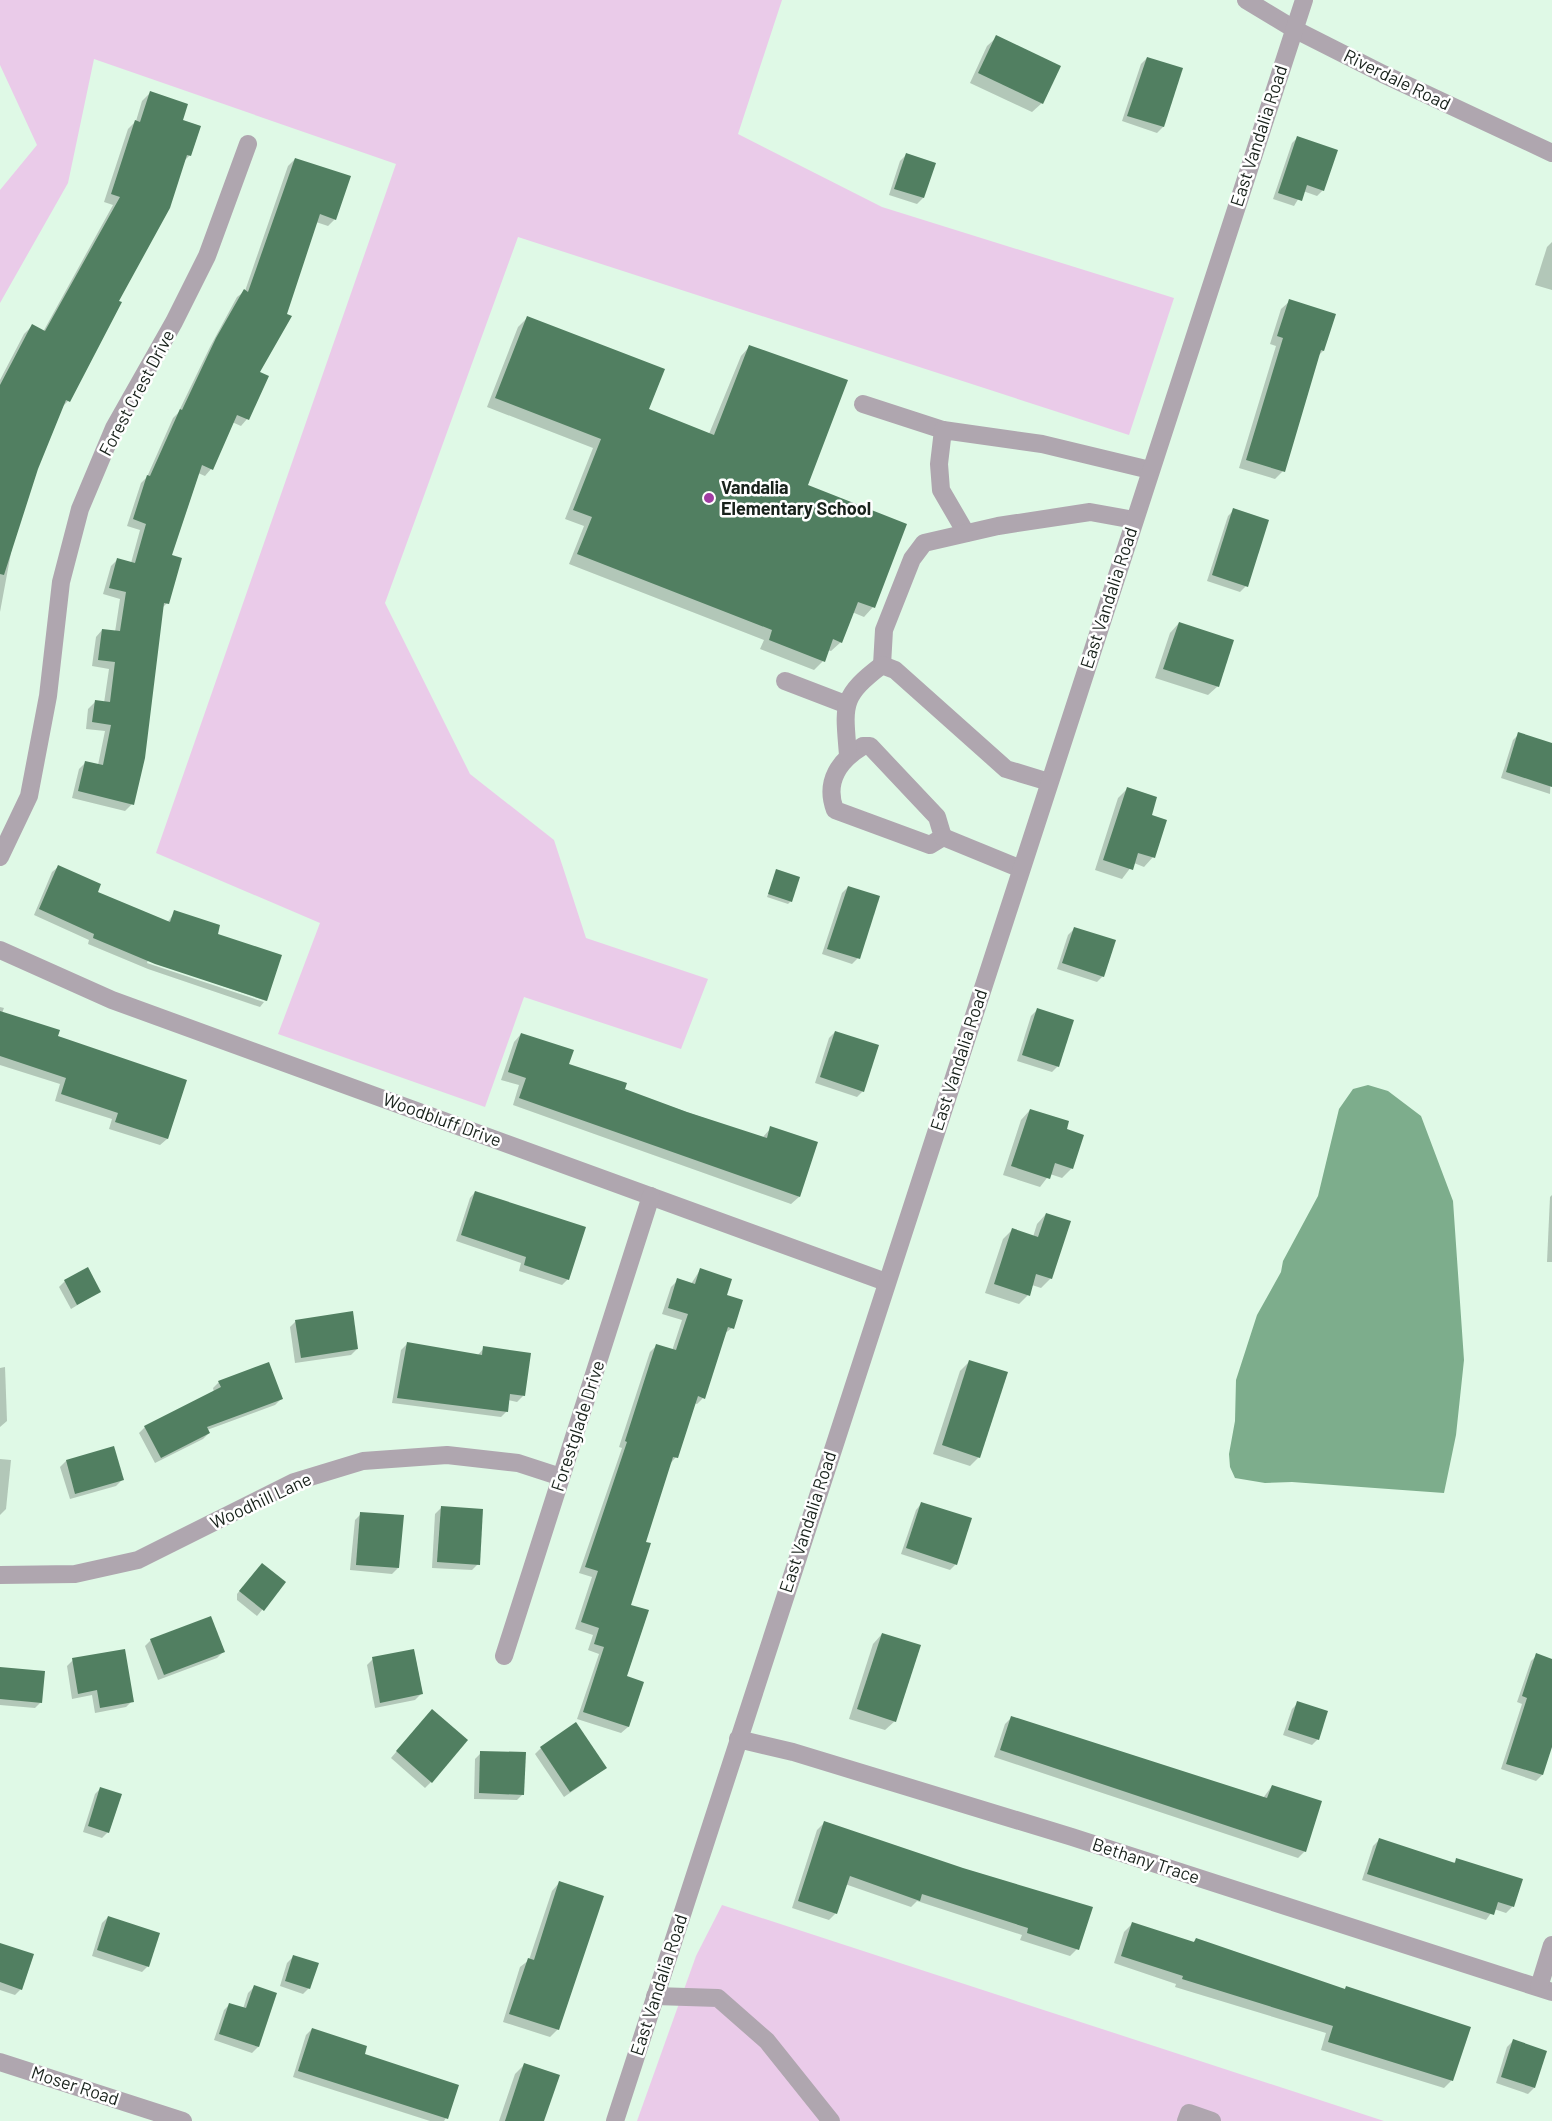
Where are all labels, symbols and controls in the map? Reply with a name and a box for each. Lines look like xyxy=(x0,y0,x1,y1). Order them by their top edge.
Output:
street label: Riverdale Road xyxy=(1340,44,1454,114)
street label: East Vandalia Road xyxy=(1225,62,1291,209)
street label: Forest Crest Drive xyxy=(94,326,179,459)
place label: Vandalia Elementary School xyxy=(721,476,871,519)
marker: Vandalia Elementary School xyxy=(702,491,716,505)
street label: East Vandalia Road xyxy=(1075,524,1141,671)
street label: East Vandalia Road xyxy=(925,986,991,1133)
street label: Woodbluff Drive xyxy=(380,1087,505,1151)
street label: Forestglade Drive xyxy=(546,1357,609,1494)
street label: East Vandalia Road xyxy=(774,1448,840,1595)
street label: Woodhill Lane xyxy=(206,1467,315,1533)
street label: Bethany Trace xyxy=(1090,1832,1203,1888)
street label: East Vandalia Road xyxy=(625,1911,691,2058)
street label: Moser Road xyxy=(29,2061,122,2110)

